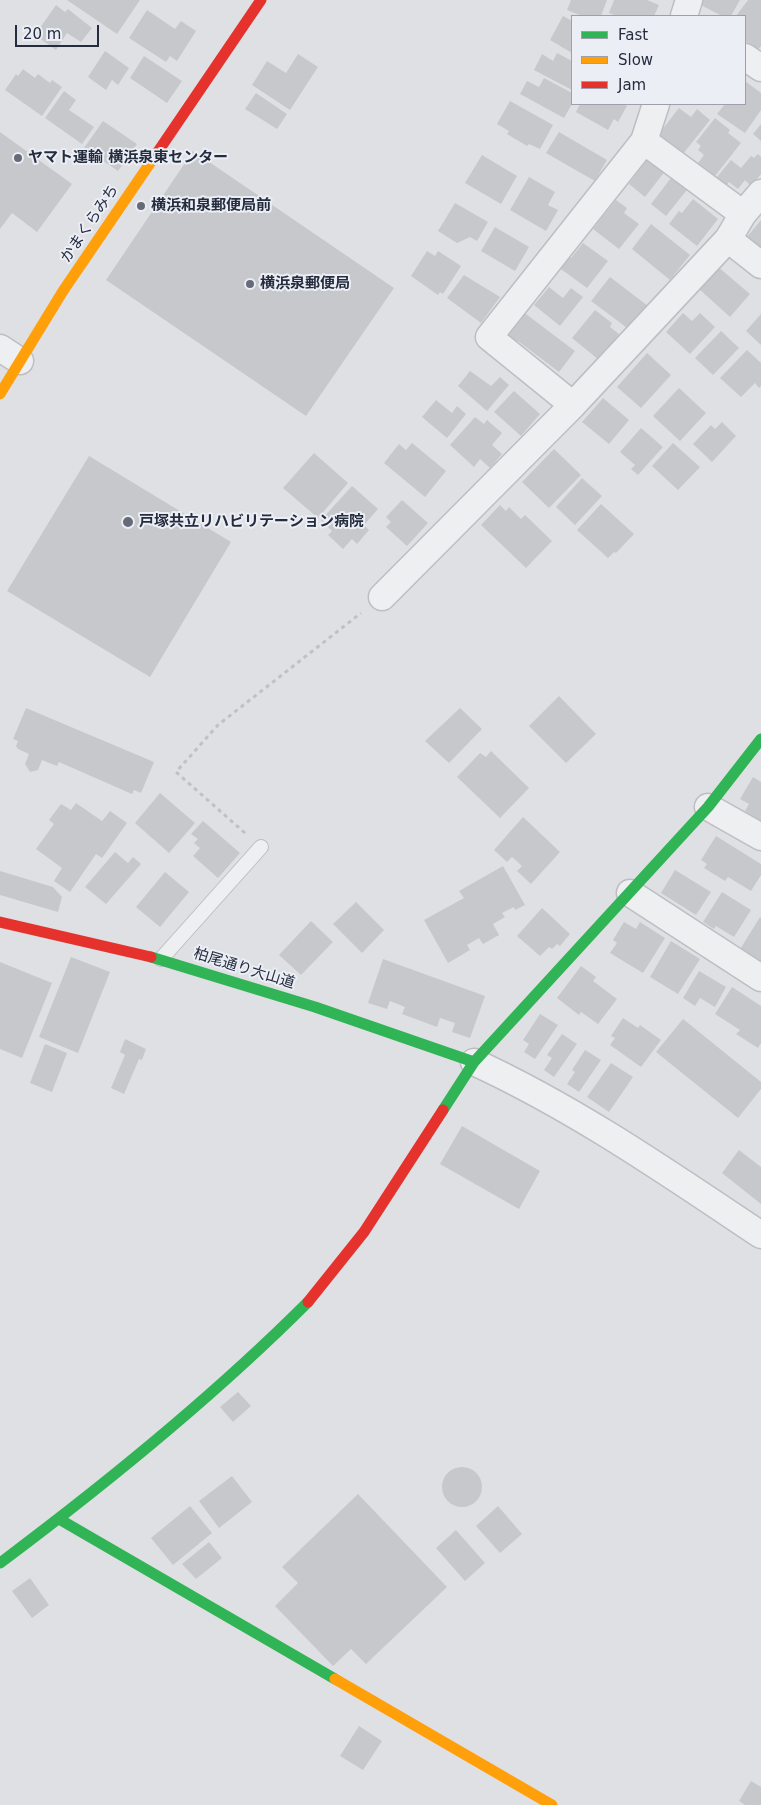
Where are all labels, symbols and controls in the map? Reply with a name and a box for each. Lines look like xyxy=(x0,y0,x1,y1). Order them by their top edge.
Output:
scale bar xyxy=(18,15,101,47)
legend xyxy=(571,15,746,105)
text: 20 m xyxy=(23,25,61,43)
text: Fast xyxy=(618,26,648,44)
text: Slow xyxy=(618,51,653,69)
text: Jam xyxy=(618,76,646,94)
place label: ヤマト運輸 横浜泉東センター xyxy=(28,149,228,167)
marker: ヤマト運輸 横浜泉東センター xyxy=(12,152,24,164)
street label: かまくらみち xyxy=(57,182,123,266)
place label: 横浜和泉郵便局前 xyxy=(151,197,271,215)
marker: 横浜和泉郵便局前 xyxy=(135,200,147,212)
place label: 横浜泉郵便局 xyxy=(260,275,350,293)
marker: 横浜泉郵便局 xyxy=(244,278,256,290)
place label: 戸塚共立リハビリテーション病院 xyxy=(139,513,364,531)
marker: 戸塚共立リハビリテーション病院 xyxy=(121,515,135,529)
street label: 柏尾通り大山道 xyxy=(191,945,297,993)

